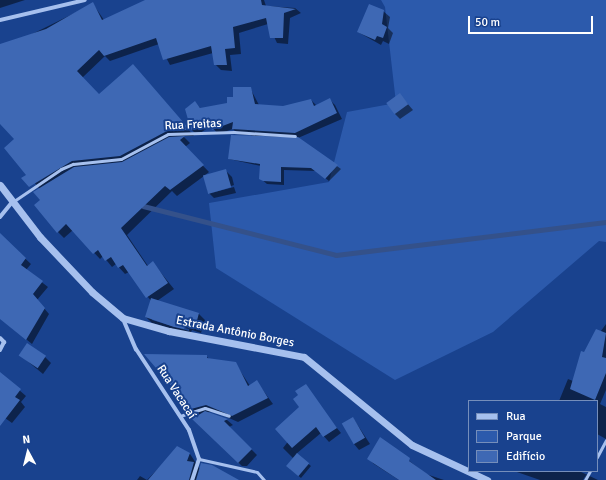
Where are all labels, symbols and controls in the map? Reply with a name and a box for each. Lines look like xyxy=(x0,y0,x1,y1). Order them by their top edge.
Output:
scale bar xyxy=(470,8,595,34)
text: 50 m xyxy=(475,15,500,30)
street label: Rua Freitas xyxy=(164,116,222,134)
street label: Estrada Antônio Borges xyxy=(175,313,295,351)
street label: Rua Vacacaí xyxy=(153,362,199,422)
legend xyxy=(468,400,598,472)
text: Rua xyxy=(506,409,526,424)
text: Parque xyxy=(506,429,542,444)
north arrow xyxy=(8,432,48,472)
text: N xyxy=(22,433,31,447)
text: Edifício xyxy=(506,449,545,464)

